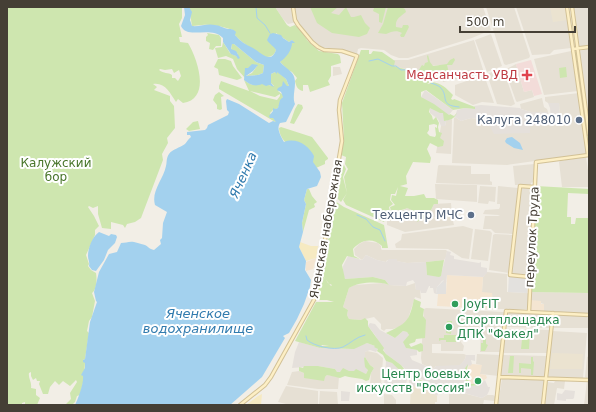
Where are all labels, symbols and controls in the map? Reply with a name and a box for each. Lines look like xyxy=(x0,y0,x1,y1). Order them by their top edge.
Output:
scale bar xyxy=(460,8,575,34)
text: 500 m xyxy=(466,15,504,29)
place label: Медсанчасть УВД xyxy=(406,68,518,82)
marker: Медсанчасть УВД xyxy=(521,69,533,81)
place label: Калуга 248010 xyxy=(477,113,571,127)
marker: Калуга 248010 xyxy=(574,115,584,125)
water label: Яченка xyxy=(226,150,260,201)
park label: Калужский бор xyxy=(21,156,91,184)
street label: Яченская набережная xyxy=(307,158,345,300)
street label: переулок Труда xyxy=(522,186,542,288)
place label: Техцентр МЧС xyxy=(371,208,463,222)
marker: Техцентр МЧС xyxy=(466,210,476,220)
place label: JoyFIT xyxy=(462,297,499,311)
marker: JoyFIT xyxy=(450,299,460,309)
water label: Яченское водохранилище xyxy=(143,306,253,336)
place label: Спортплощадка ДПК "Факел" xyxy=(457,313,560,341)
marker: Спортплощадка ДПК "Факел" xyxy=(444,322,454,332)
place label: Центр боевых искусств "Россия" xyxy=(356,367,470,395)
marker: Центр боевых искусств "Россия" xyxy=(473,376,483,386)

